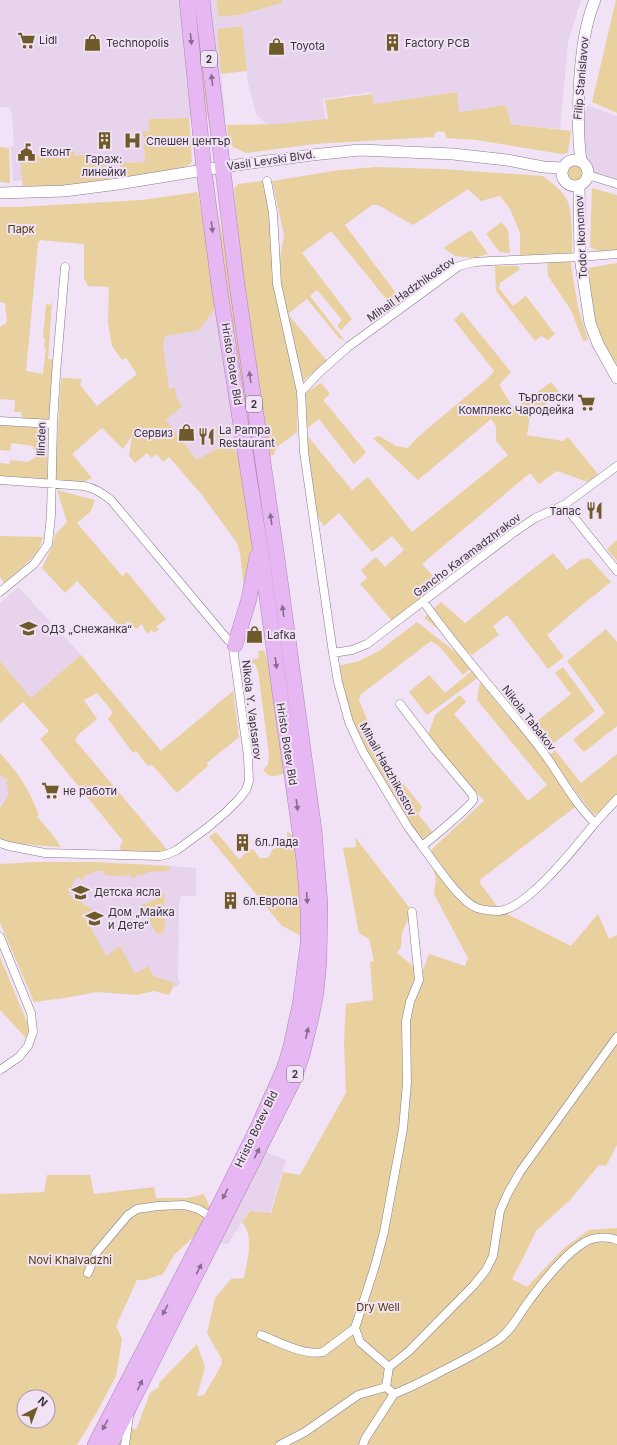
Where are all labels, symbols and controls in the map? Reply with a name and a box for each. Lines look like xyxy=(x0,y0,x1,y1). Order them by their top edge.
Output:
supermarket icon: Lidl xyxy=(16,30,36,50)
place label: Lidl xyxy=(39,33,57,47)
shop icon: Technopolis xyxy=(83,33,103,53)
one-way arrow xyxy=(188,33,194,45)
building icon: Factory PCB xyxy=(382,33,402,53)
place label: Technopolis xyxy=(106,36,169,50)
shop icon: Toyota xyxy=(267,36,287,56)
place label: Factory PCB xyxy=(405,36,470,50)
street label: Filip Stanislavov xyxy=(570,36,592,120)
place label: Toyota xyxy=(290,39,325,53)
road number: 2 xyxy=(201,51,217,67)
one-way arrow xyxy=(209,74,215,86)
building icon: Гараж: линейки xyxy=(94,131,114,151)
hospital icon: Спешен център xyxy=(123,131,143,151)
place label: Спешен център xyxy=(146,134,231,148)
public building icon: Еконт xyxy=(17,142,37,162)
place label: Еконт xyxy=(40,145,71,159)
street label: Vasil Levski Blvd. xyxy=(226,147,316,173)
place label: Гараж: линейки xyxy=(82,152,126,179)
street label: Todor Ikonomov xyxy=(572,195,590,279)
one-way arrow xyxy=(209,221,215,233)
park label: Парк xyxy=(7,222,35,236)
street label: Mihail Hadzhikostov xyxy=(364,253,458,325)
street label: Hristo Botev Bld xyxy=(219,322,245,406)
one-way arrow xyxy=(247,371,253,383)
place label: Търговски Комплекс Чародейка xyxy=(459,390,574,417)
supermarket icon: Търговски Комплекс Чародейка xyxy=(577,393,597,413)
road number: 2 xyxy=(246,396,262,412)
street label: Ilinden xyxy=(33,422,49,456)
shop icon: Сервиз xyxy=(176,423,196,443)
place label: La Pampa Restaurant xyxy=(219,423,275,450)
place label: Сервиз xyxy=(134,426,173,440)
restaurant icon: La Pampa Restaurant xyxy=(196,426,216,446)
restaurant icon: Тапас xyxy=(584,501,604,521)
place label: Тапас xyxy=(550,504,581,518)
street label: Gancho Karamadzhrakov xyxy=(410,510,524,600)
one-way arrow xyxy=(268,513,274,525)
one-way arrow xyxy=(280,605,286,617)
school or university icon: ОДЗ „Снежанка“ xyxy=(18,619,38,639)
place label: ОДЗ „Снежанка“ xyxy=(41,622,132,636)
shop icon: Lafka xyxy=(244,625,264,645)
place label: Lafka xyxy=(267,628,296,642)
one-way arrow xyxy=(273,657,279,669)
street label: Nikola Y. Vaptsarov xyxy=(239,659,265,761)
street label: Nikola Tabakov xyxy=(499,683,559,753)
street label: Hristo Botev Bld xyxy=(274,702,300,786)
street label: Mihail Hadzhikostov xyxy=(357,720,419,818)
supermarket icon: не работи xyxy=(40,781,60,801)
place label: не работи xyxy=(63,784,117,798)
one-way arrow xyxy=(294,799,300,811)
building icon: бл.Лада xyxy=(232,832,252,852)
place label: бл.Лада xyxy=(255,835,299,849)
school or university icon: Детска ясла xyxy=(71,882,91,902)
place label: Детска ясла xyxy=(94,885,161,899)
building icon: бл.Европа xyxy=(220,891,240,911)
one-way arrow xyxy=(304,892,311,904)
place label: бл.Европа xyxy=(243,894,298,908)
place label: Дом „Майка и Дете“ xyxy=(108,905,175,932)
school or university icon: Дом „Майка и Дете“ xyxy=(85,908,105,928)
one-way arrow xyxy=(305,1027,311,1040)
road number: 2 xyxy=(287,1066,303,1082)
street label: Hristo Botev Bld xyxy=(231,1088,281,1170)
one-way arrow xyxy=(254,1147,260,1159)
one-way arrow xyxy=(221,1189,228,1200)
park label: Novi Khalvadzhi xyxy=(28,1253,112,1267)
one-way arrow xyxy=(196,1263,202,1275)
park label: Dry Well xyxy=(356,1300,400,1314)
one-way arrow xyxy=(162,1304,168,1316)
one-way arrow xyxy=(137,1379,143,1391)
north arrow xyxy=(16,1389,56,1429)
text: N xyxy=(35,1394,50,1410)
one-way arrow xyxy=(102,1419,108,1431)

